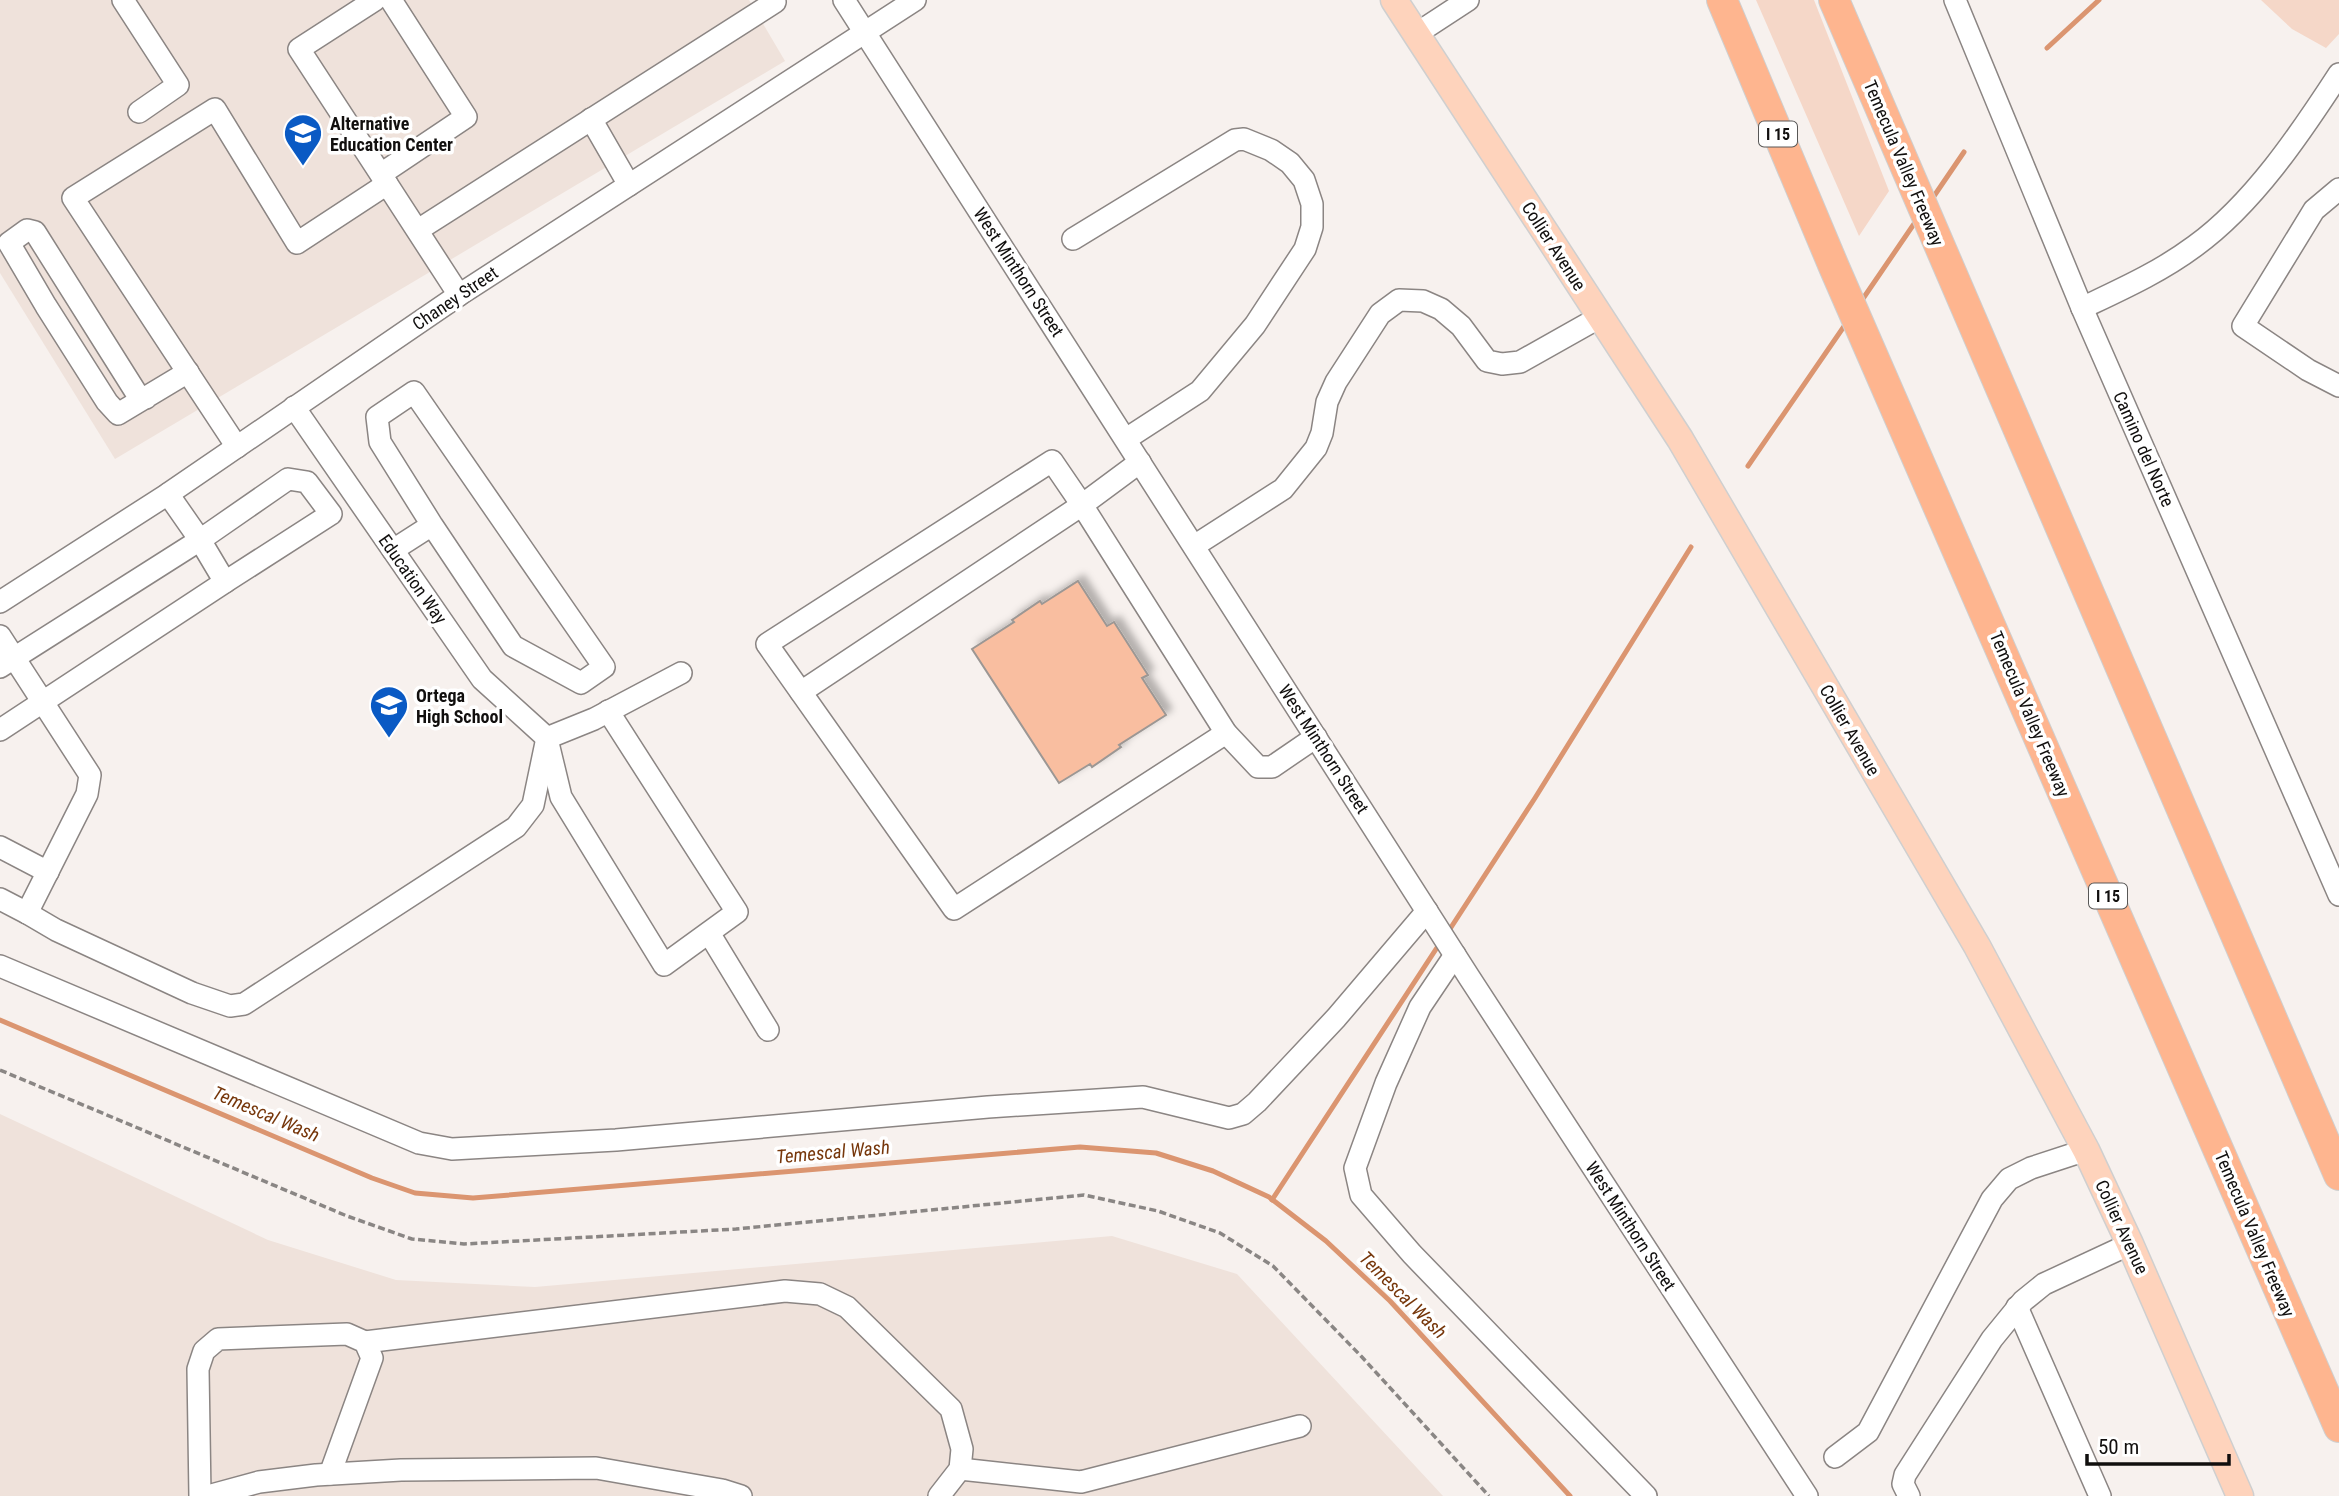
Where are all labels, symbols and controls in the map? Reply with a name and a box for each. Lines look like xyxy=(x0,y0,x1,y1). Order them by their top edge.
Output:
street label: Temecula Valley Freeway xyxy=(1860,77,1949,249)
school or university icon: Alternative Education Center xyxy=(282,112,324,167)
place label: Alternative Education Center xyxy=(330,113,453,155)
road number: I 15 xyxy=(1759,122,1797,146)
street label: Collier Avenue xyxy=(1518,198,1590,294)
street label: West Minthorn Street xyxy=(969,204,1069,340)
street label: Chaney Street xyxy=(408,262,502,334)
street label: Camino del Norte xyxy=(2109,388,2179,510)
street label: Education Way xyxy=(375,530,452,628)
street label: Temecula Valley Freeway xyxy=(1986,628,2075,800)
street label: West Minthorn Street xyxy=(1274,681,1374,817)
street label: Collier Avenue xyxy=(1816,681,1884,779)
school or university icon: Ortega High School xyxy=(368,684,410,739)
place label: Ortega High School xyxy=(416,685,503,727)
road number: I 15 xyxy=(2089,884,2127,908)
water label: Temescal Wash xyxy=(209,1081,323,1147)
water label: Temescal Wash xyxy=(775,1136,891,1168)
street label: Temecula Valley Freeway xyxy=(2211,1148,2300,1320)
street label: West Minthorn Street xyxy=(1581,1158,1681,1294)
street label: Collier Avenue xyxy=(2091,1177,2153,1277)
water label: Temescal Wash xyxy=(1355,1247,1451,1343)
scale bar xyxy=(2087,1422,2229,1466)
text: 50 m xyxy=(2098,1435,2139,1459)

